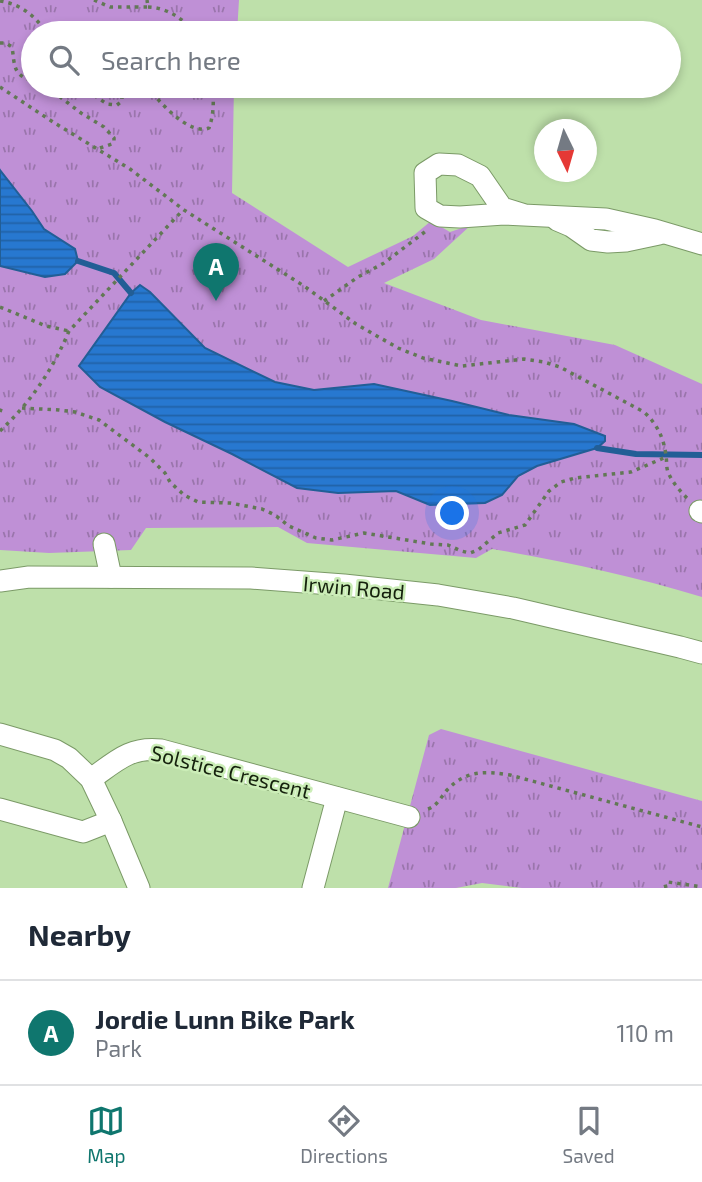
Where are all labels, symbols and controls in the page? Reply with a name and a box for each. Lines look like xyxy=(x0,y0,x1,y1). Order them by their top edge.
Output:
search box xyxy=(21,21,681,98)
icon: search xyxy=(45,41,83,79)
text: Search here xyxy=(101,44,241,75)
north arrow xyxy=(534,119,597,182)
pin: A xyxy=(193,243,239,301)
your location xyxy=(435,496,469,530)
street label: Irwin Road xyxy=(302,570,406,604)
street label: Solstice Crescent xyxy=(149,739,313,803)
text: Nearby xyxy=(28,916,131,952)
text: Jordie Lunn Bike Park xyxy=(95,1003,355,1034)
text: A xyxy=(43,1019,59,1047)
text: 110 m xyxy=(617,1019,674,1047)
text: Park xyxy=(95,1034,142,1062)
tab: Map xyxy=(87,1102,125,1167)
tab: Directions xyxy=(300,1102,388,1167)
tab: Saved xyxy=(562,1102,615,1167)

